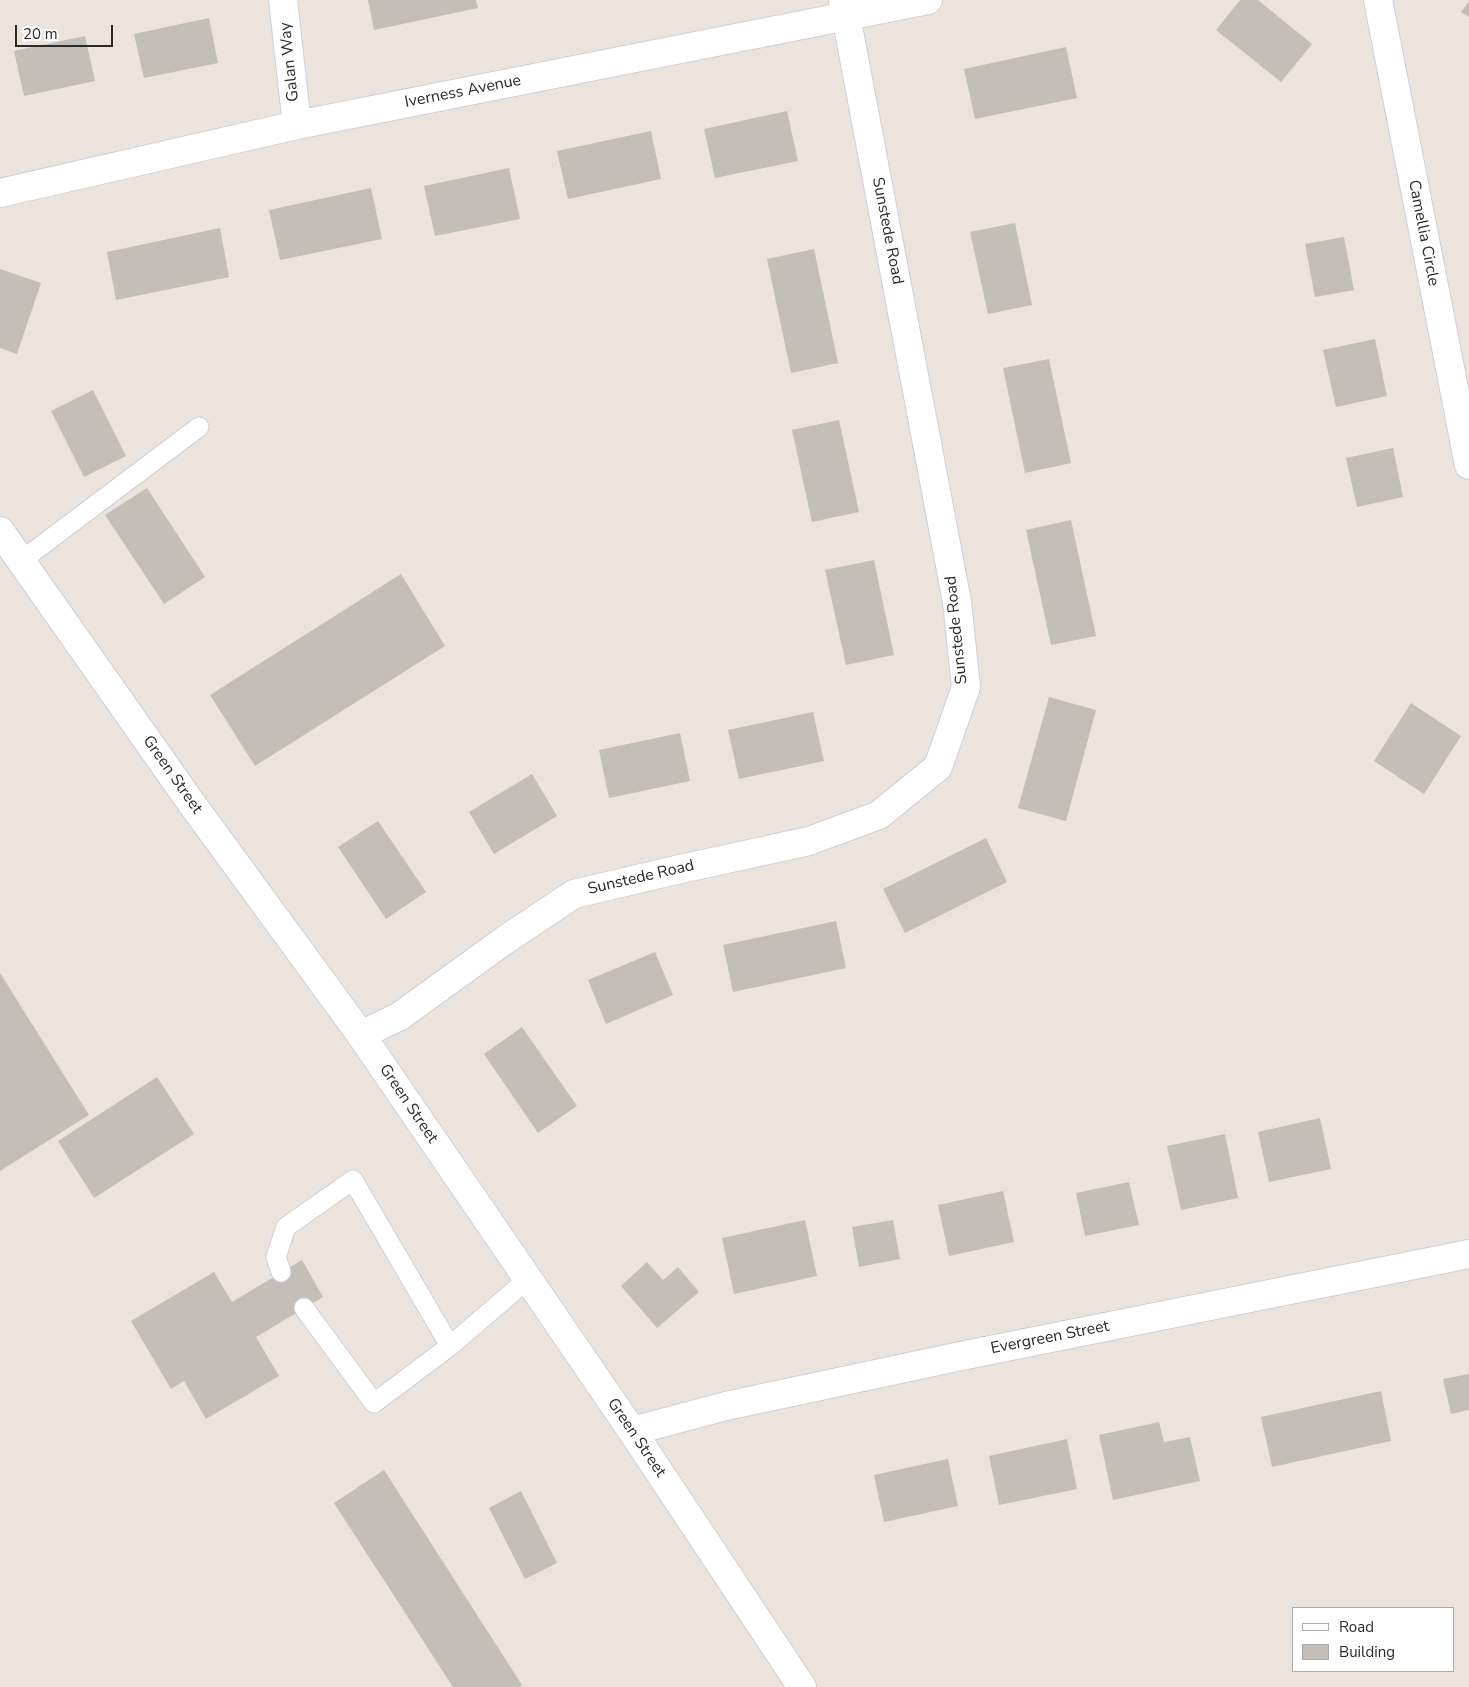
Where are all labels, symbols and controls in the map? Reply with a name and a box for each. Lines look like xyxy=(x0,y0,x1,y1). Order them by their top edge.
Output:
scale bar xyxy=(18,15,115,47)
street label: Galan Way xyxy=(276,21,304,103)
text: 20 m xyxy=(23,24,58,44)
street label: Iverness Avenue xyxy=(403,71,523,113)
street label: Sunstede Road xyxy=(867,176,907,286)
street label: Camellia Circle xyxy=(1403,178,1443,288)
street label: Sunstede Road xyxy=(942,575,972,685)
street label: Green Street xyxy=(138,732,206,818)
street label: Sunstede Road xyxy=(586,856,696,900)
street label: Green Street xyxy=(375,1061,441,1147)
street label: Evergreen Street xyxy=(989,1317,1111,1359)
street label: Green Street xyxy=(603,1395,669,1481)
legend xyxy=(1292,1607,1454,1672)
text: Road xyxy=(1339,1617,1374,1637)
text: Building xyxy=(1339,1642,1395,1662)

